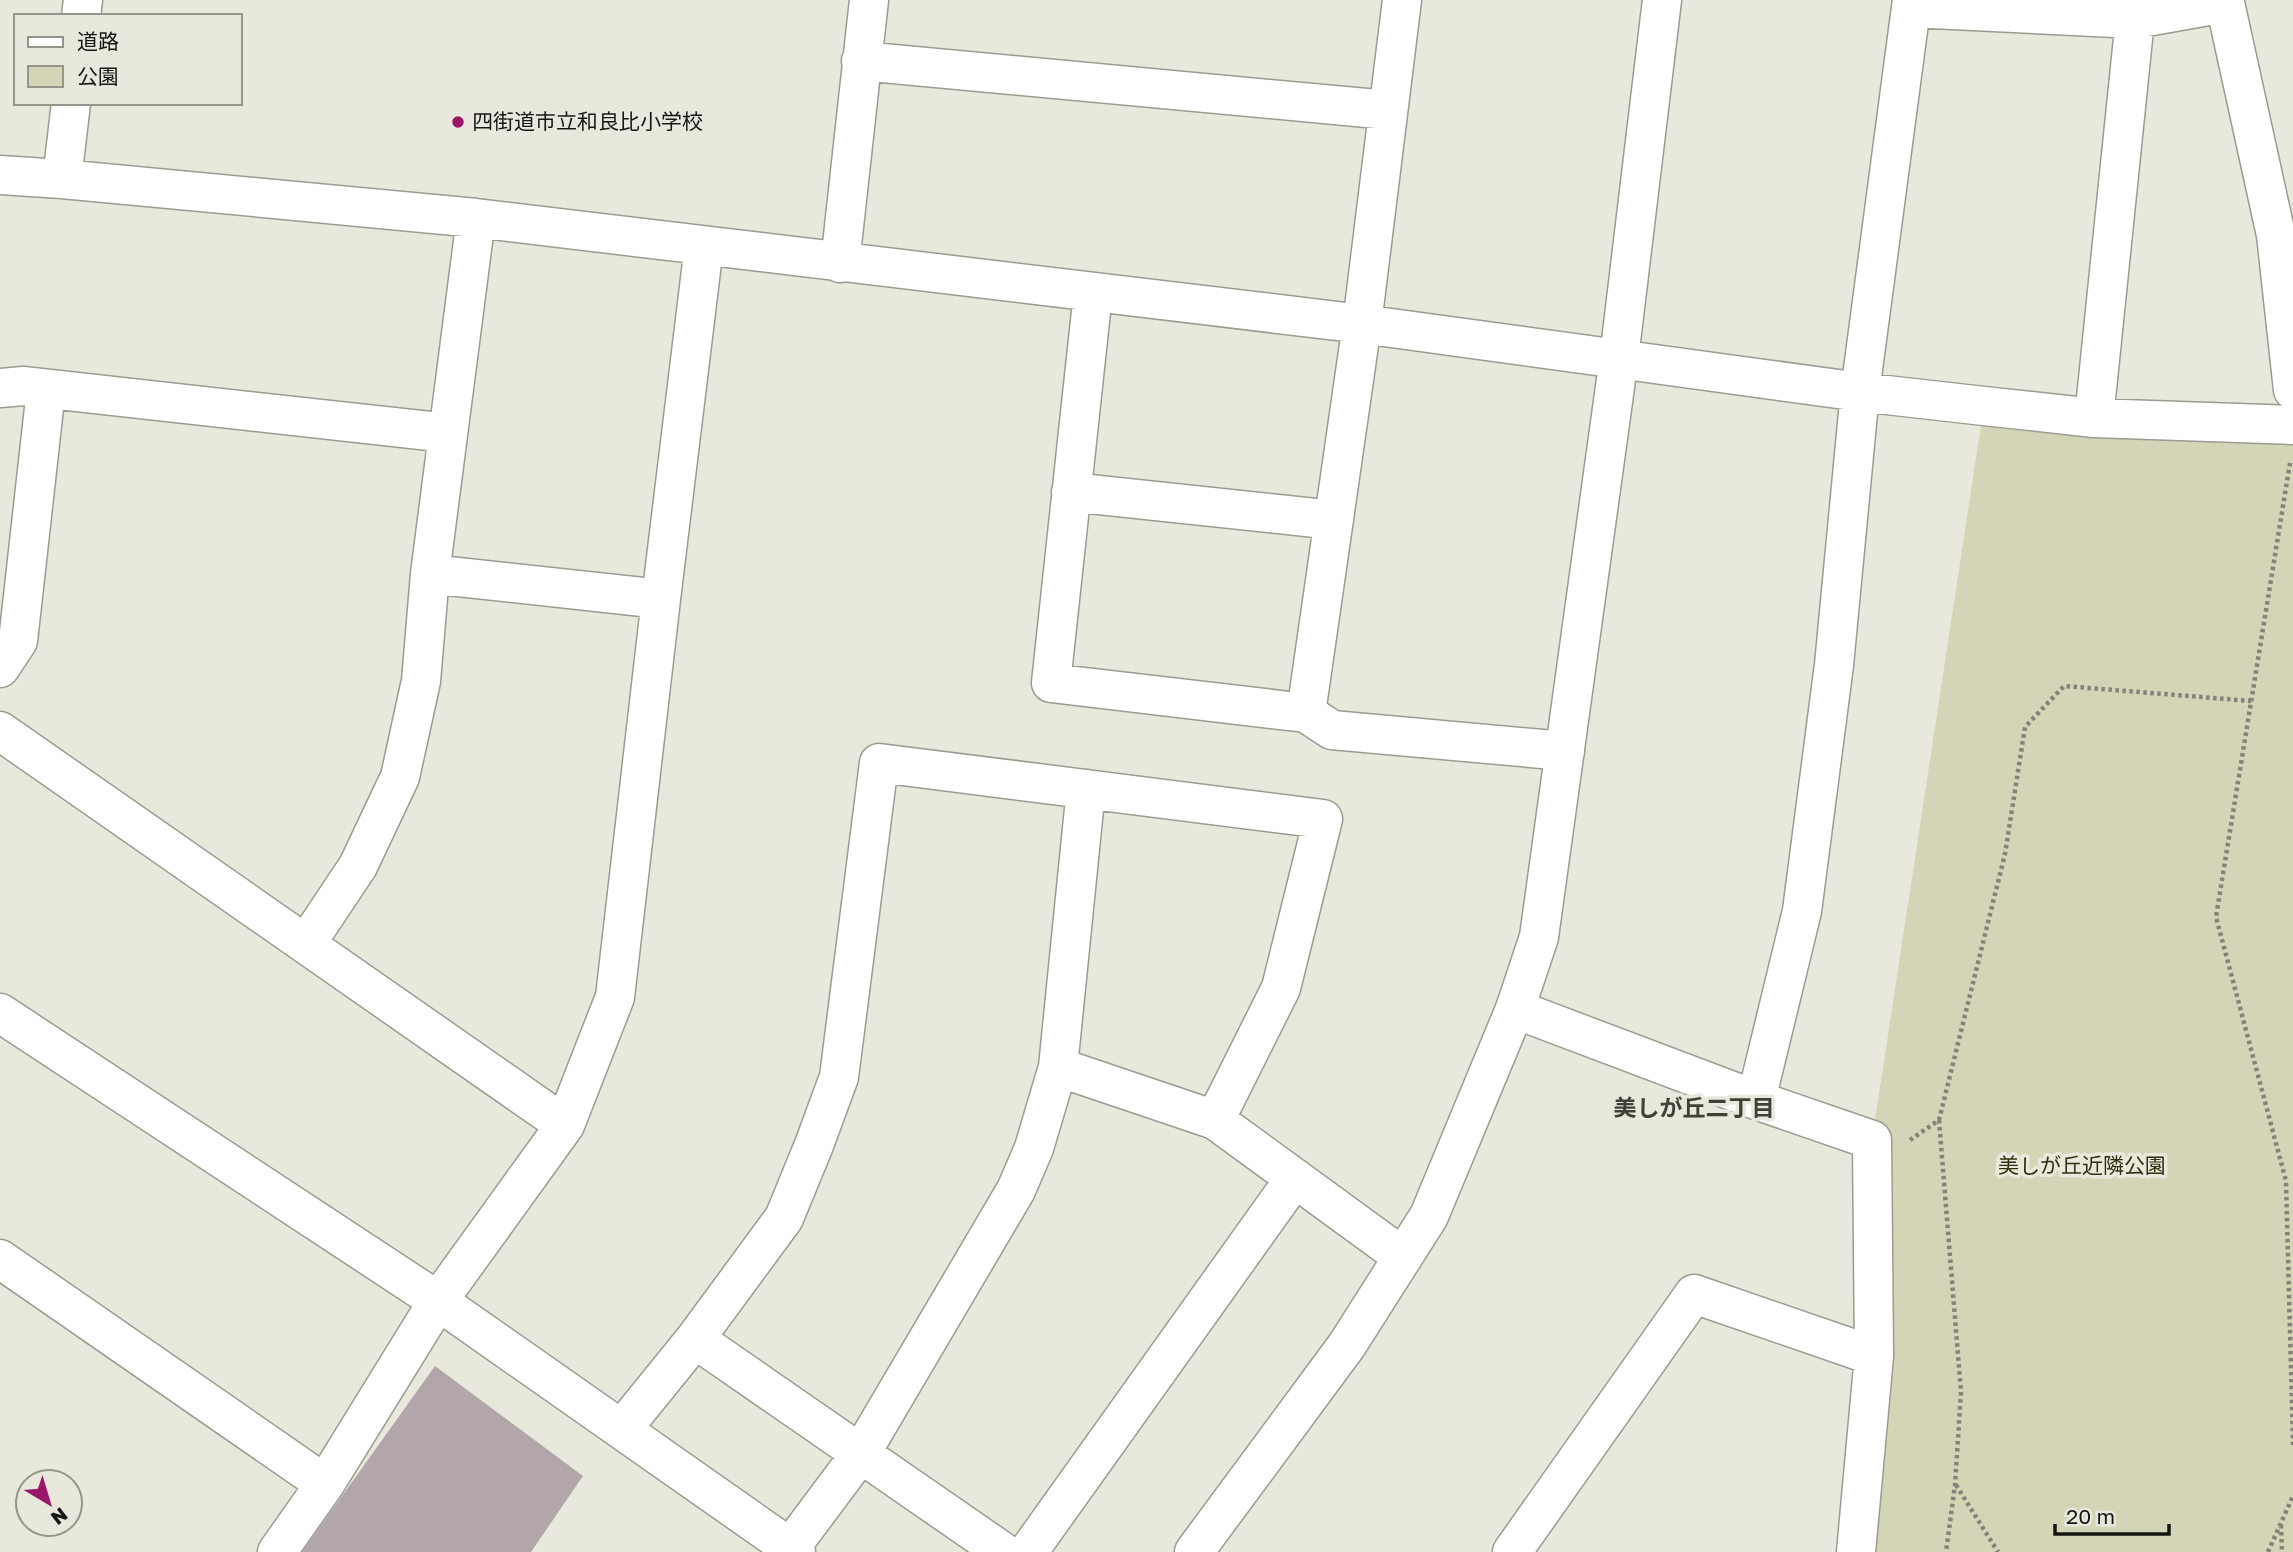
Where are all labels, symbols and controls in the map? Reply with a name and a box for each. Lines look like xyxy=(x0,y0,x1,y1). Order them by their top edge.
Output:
legend xyxy=(14,14,242,105)
text: 道路 xyxy=(77,28,119,54)
text: 公園 xyxy=(77,63,119,89)
place label: 四街道市立和良比小学校 xyxy=(472,108,703,134)
marker: 四街道市立和良比小学校 xyxy=(450,114,466,130)
district label: 美しが丘二丁目 xyxy=(1614,1093,1775,1121)
park label: 美しが丘近隣公園 xyxy=(1998,1152,2166,1178)
north arrow xyxy=(14,1468,84,1538)
scale bar xyxy=(2055,1492,2169,1536)
text: N xyxy=(47,1503,73,1530)
text: 20 m xyxy=(2066,1503,2115,1529)

